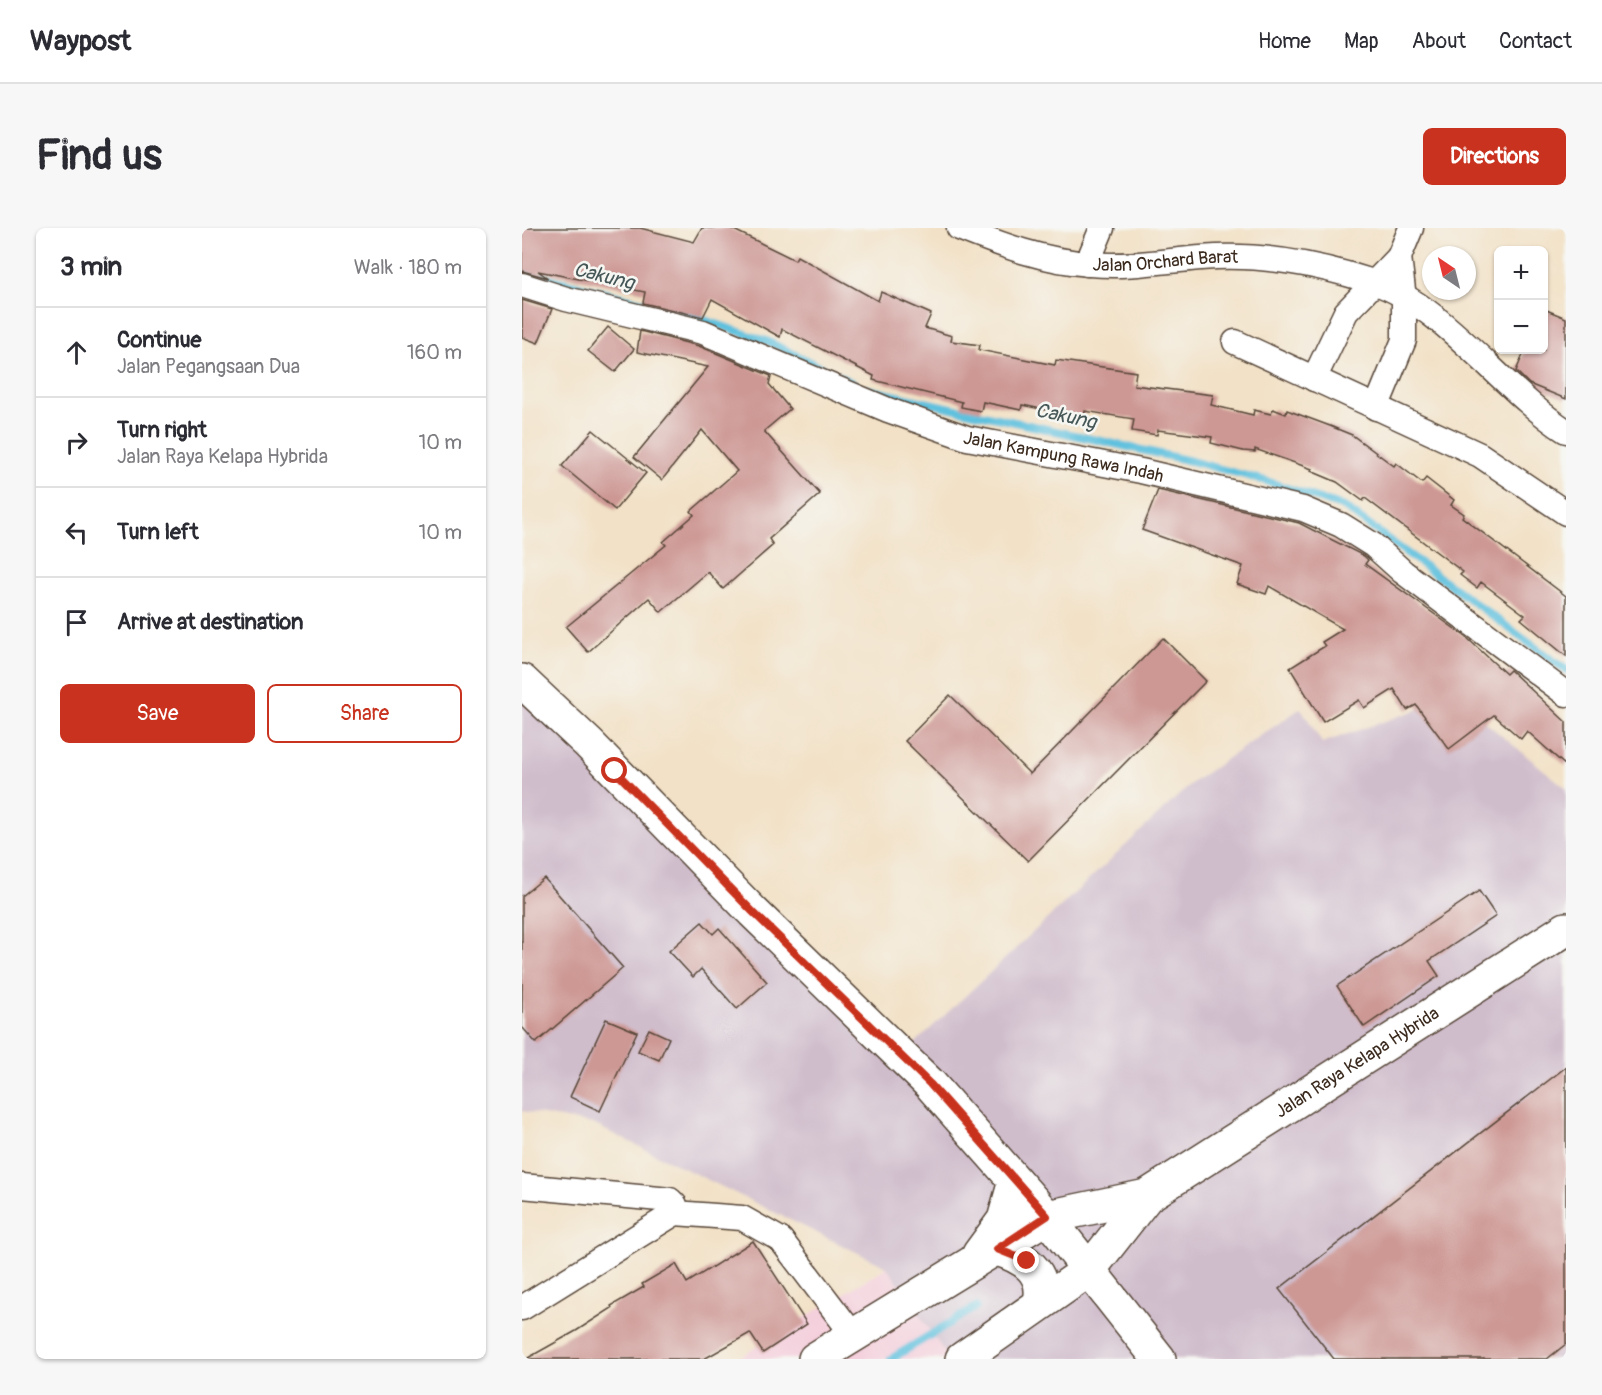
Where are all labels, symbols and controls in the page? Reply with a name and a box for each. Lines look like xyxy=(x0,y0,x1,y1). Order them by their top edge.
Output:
text: Waypost xyxy=(30,24,131,59)
text: Home xyxy=(1258,28,1311,55)
text: Map xyxy=(1344,28,1379,55)
text: About xyxy=(1412,28,1466,55)
text: Contact xyxy=(1499,28,1572,55)
button: Directions xyxy=(1423,128,1566,185)
text: Find us xyxy=(36,130,162,182)
street label: Jalan Orchard Barat xyxy=(1092,245,1239,277)
north arrow xyxy=(1422,246,1476,300)
map controls xyxy=(1494,246,1548,354)
button: + xyxy=(1494,246,1548,300)
text: 3 min xyxy=(60,251,122,283)
text: Walk · 180 m xyxy=(354,255,462,280)
water label: Cakung xyxy=(571,256,639,296)
button: − xyxy=(1494,300,1548,354)
text: Continue xyxy=(117,326,201,354)
icon: ahead xyxy=(60,336,93,369)
text: 160 m xyxy=(407,340,462,365)
text: Jalan Pegangsaan Dua xyxy=(117,354,300,379)
water label: Cakung xyxy=(1033,397,1101,435)
text: Turn right xyxy=(117,416,207,444)
icon: right xyxy=(60,426,93,459)
street label: Jalan Kampung Rawa Indah xyxy=(962,426,1166,487)
text: 10 m xyxy=(418,430,462,455)
text: Jalan Raya Kelapa Hybrida xyxy=(117,444,328,469)
icon: left xyxy=(60,516,93,549)
text: Turn left xyxy=(117,518,199,546)
text: 10 m xyxy=(418,520,462,545)
icon: arrive xyxy=(60,606,93,639)
text: Arrive at destination xyxy=(117,608,303,636)
button: Save xyxy=(60,684,255,743)
button: Share xyxy=(267,684,462,743)
route start xyxy=(601,757,627,783)
street label: Jalan Raya Kelapa Hybrida xyxy=(1271,1001,1443,1123)
route end xyxy=(1013,1247,1039,1273)

